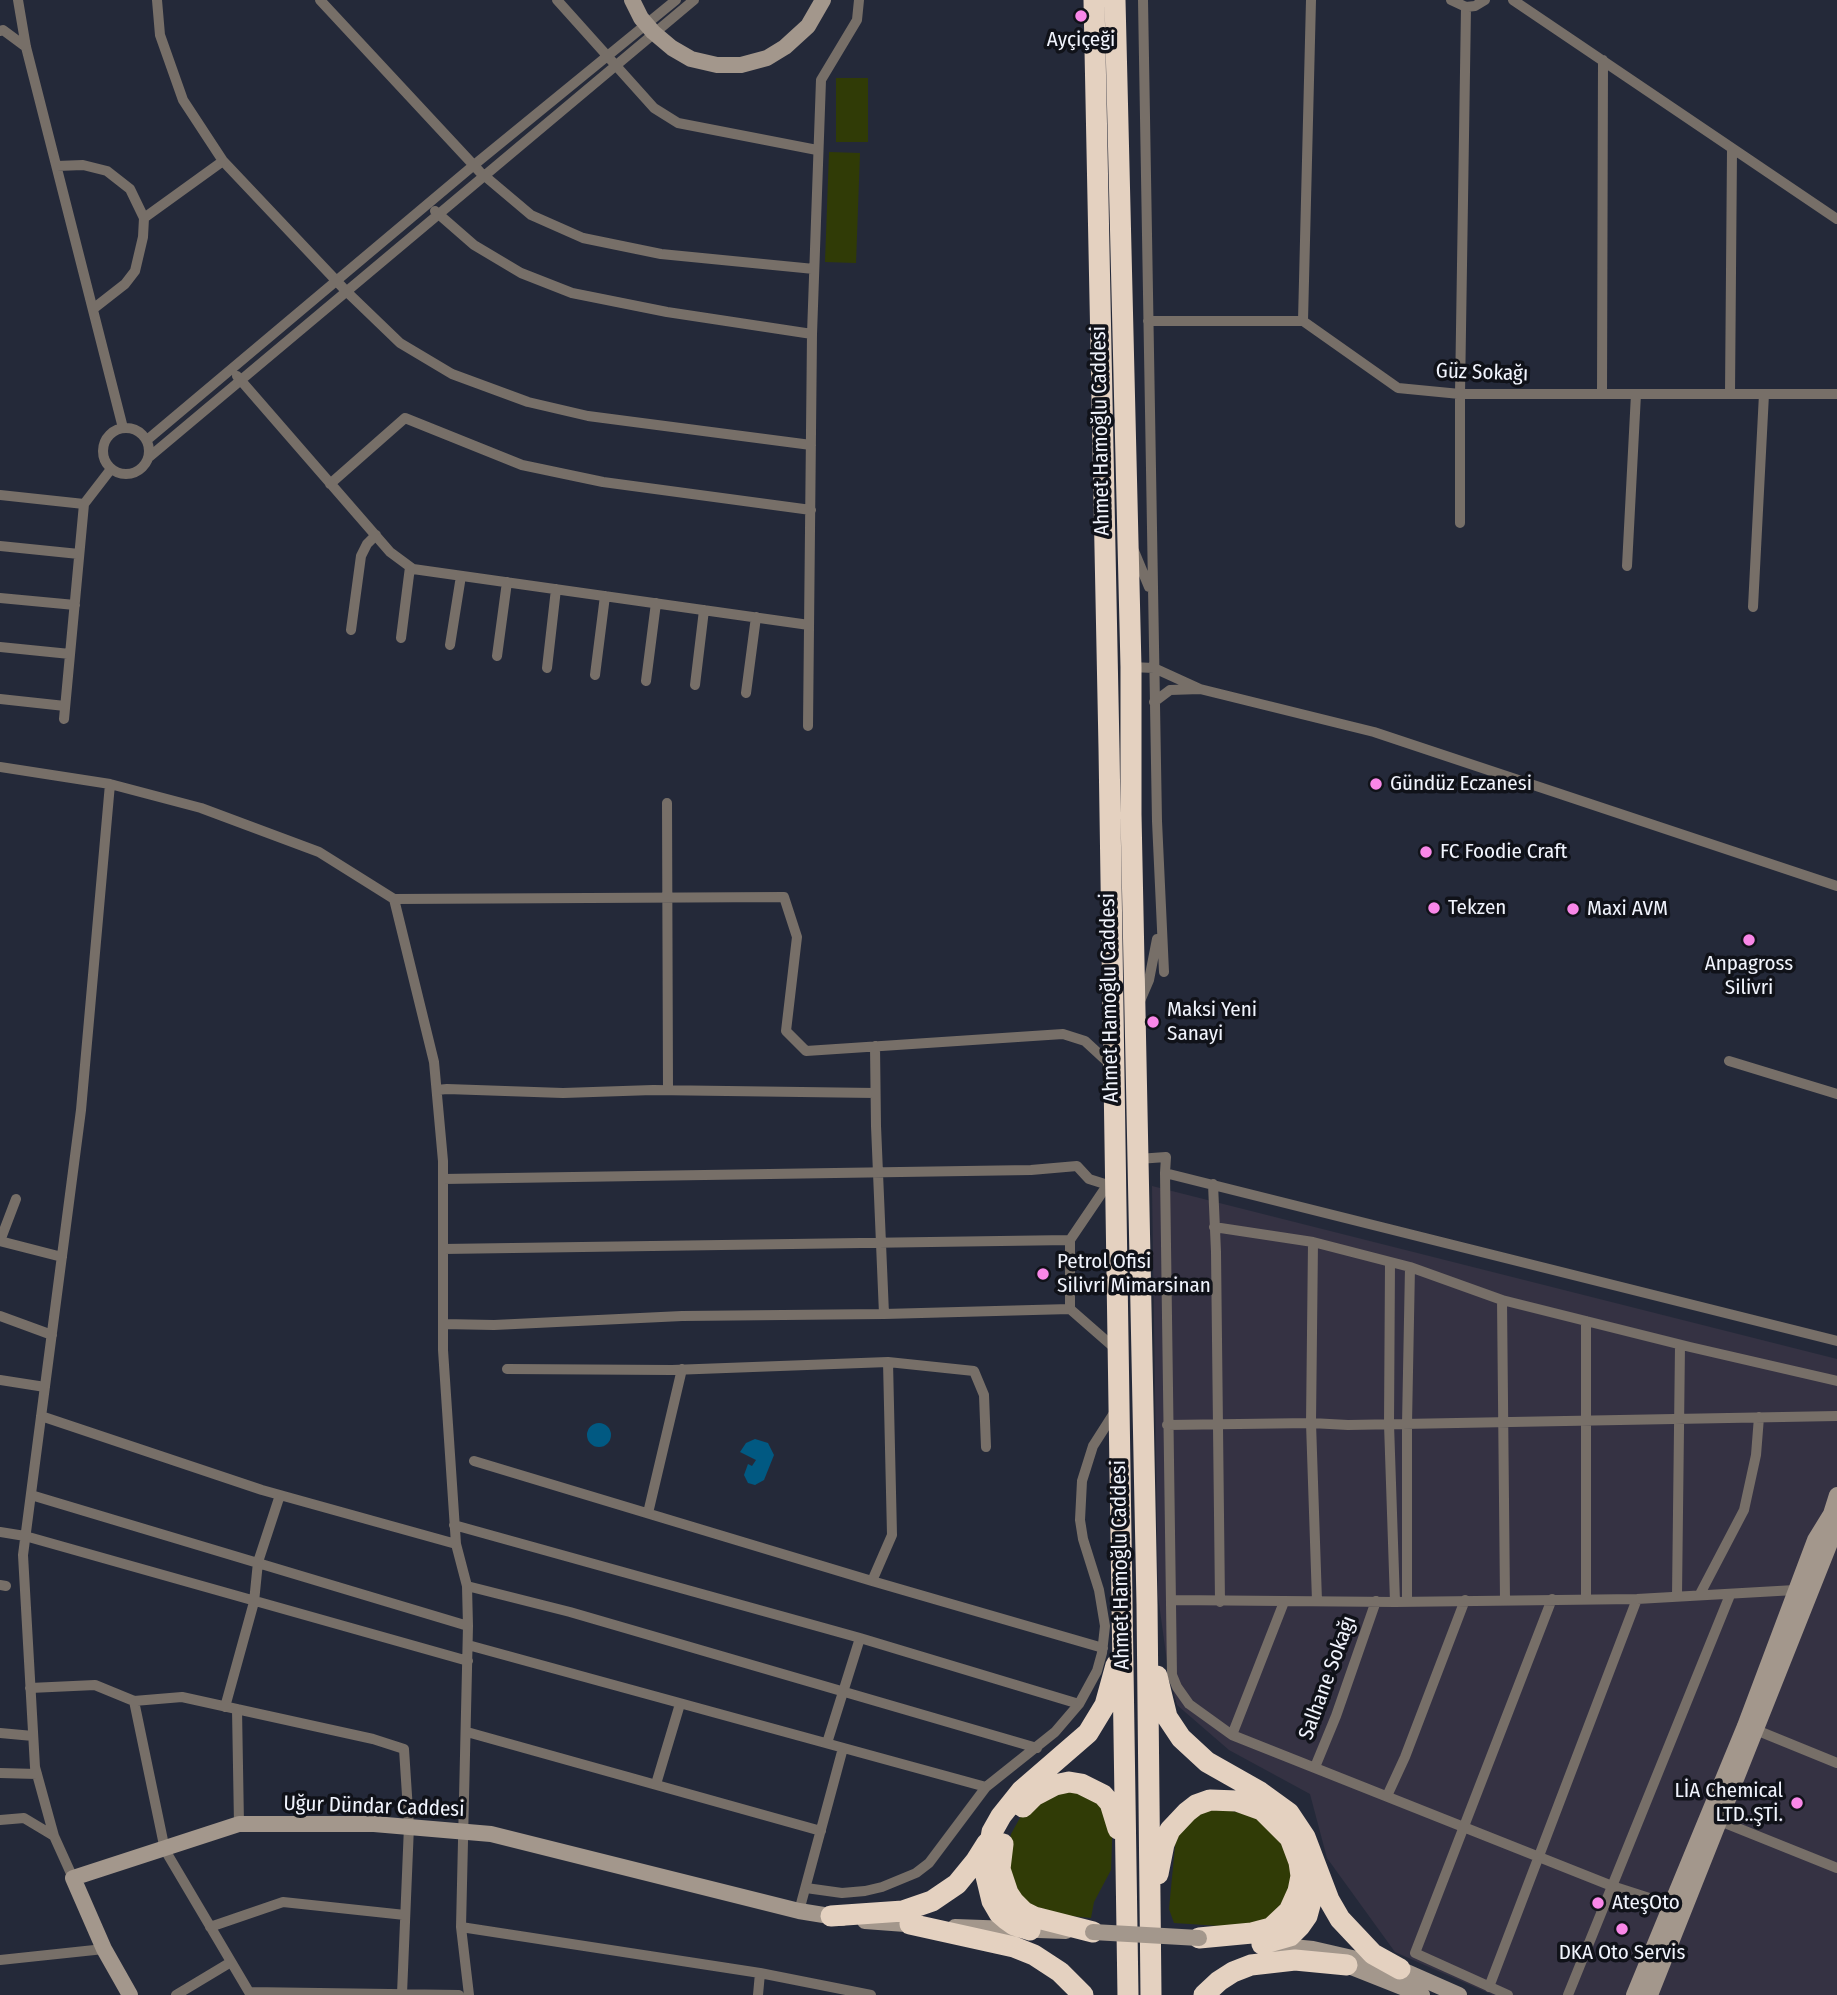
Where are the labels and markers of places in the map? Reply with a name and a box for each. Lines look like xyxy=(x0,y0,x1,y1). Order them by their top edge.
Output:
marker: Ayçiçeği xyxy=(1073,8,1089,24)
place label: Ayçiçeği xyxy=(1047,27,1115,53)
place label: Gündüz Eczanesi xyxy=(1390,771,1532,797)
marker: Gündüz Eczanesi xyxy=(1368,776,1384,792)
place label: FC Foodie Craft xyxy=(1440,839,1567,865)
marker: FC Foodie Craft xyxy=(1418,844,1434,860)
place label: Tekzen xyxy=(1448,895,1506,921)
place label: Maxi AVM xyxy=(1587,896,1668,922)
marker: Tekzen xyxy=(1426,900,1442,916)
marker: Maxi AVM xyxy=(1565,901,1581,917)
marker: Anpagross Silivri xyxy=(1741,932,1757,948)
place label: Anpagross Silivri xyxy=(1705,951,1793,1001)
place label: Maksi Yeni Sanayi xyxy=(1167,997,1257,1047)
marker: Maksi Yeni Sanayi xyxy=(1145,1014,1161,1030)
place label: Petrol Ofisi Silivri Mimarsinan xyxy=(1057,1249,1211,1299)
marker: Petrol Ofisi Silivri Mimarsinan xyxy=(1035,1266,1051,1282)
place label: LİA Chemical LTD..ŞTİ. xyxy=(1674,1778,1783,1828)
marker: LİA Chemical LTD..ŞTİ. xyxy=(1789,1795,1805,1811)
place label: AteşOto xyxy=(1612,1890,1680,1916)
marker: AteşOto xyxy=(1590,1895,1606,1911)
marker: DKA Oto Servis xyxy=(1614,1921,1630,1937)
place label: DKA Oto Servis xyxy=(1559,1940,1685,1966)

